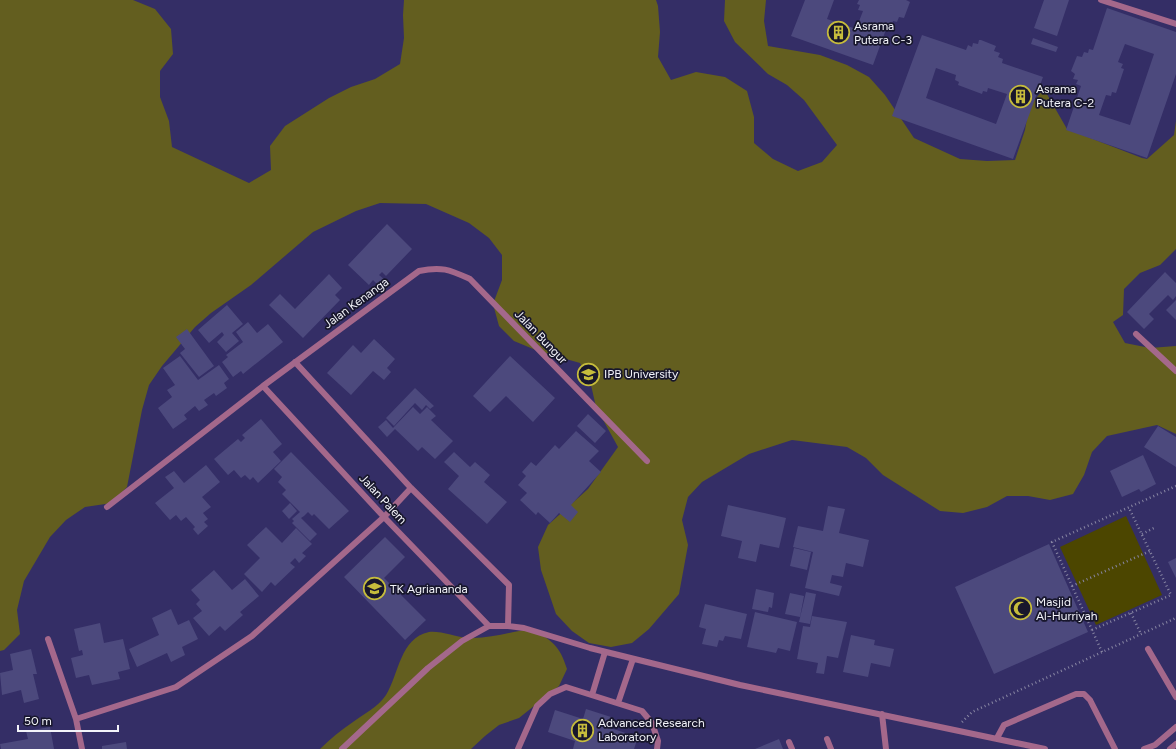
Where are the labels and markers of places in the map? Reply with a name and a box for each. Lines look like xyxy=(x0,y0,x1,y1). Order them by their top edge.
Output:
place label: Asrama Putera C-3 xyxy=(854,19,912,47)
building icon: Asrama Putera C-3 xyxy=(826,20,852,46)
place label: Asrama Putera C-2 xyxy=(1036,82,1094,110)
building icon: Asrama Putera C-2 xyxy=(1008,83,1034,109)
school or university icon: IPB University xyxy=(575,361,601,387)
place label: IPB University xyxy=(604,367,679,381)
school or university icon: TK Agriananda xyxy=(362,576,388,602)
place label: TK Agriananda xyxy=(390,582,468,596)
place label: Masjid Al-Hurriyah xyxy=(1036,595,1098,623)
mosque icon: Masjid Al-Hurriyah xyxy=(1008,596,1034,622)
place label: Advanced Research Laboratory xyxy=(598,716,705,744)
building icon: Advanced Research Laboratory xyxy=(569,717,595,743)

